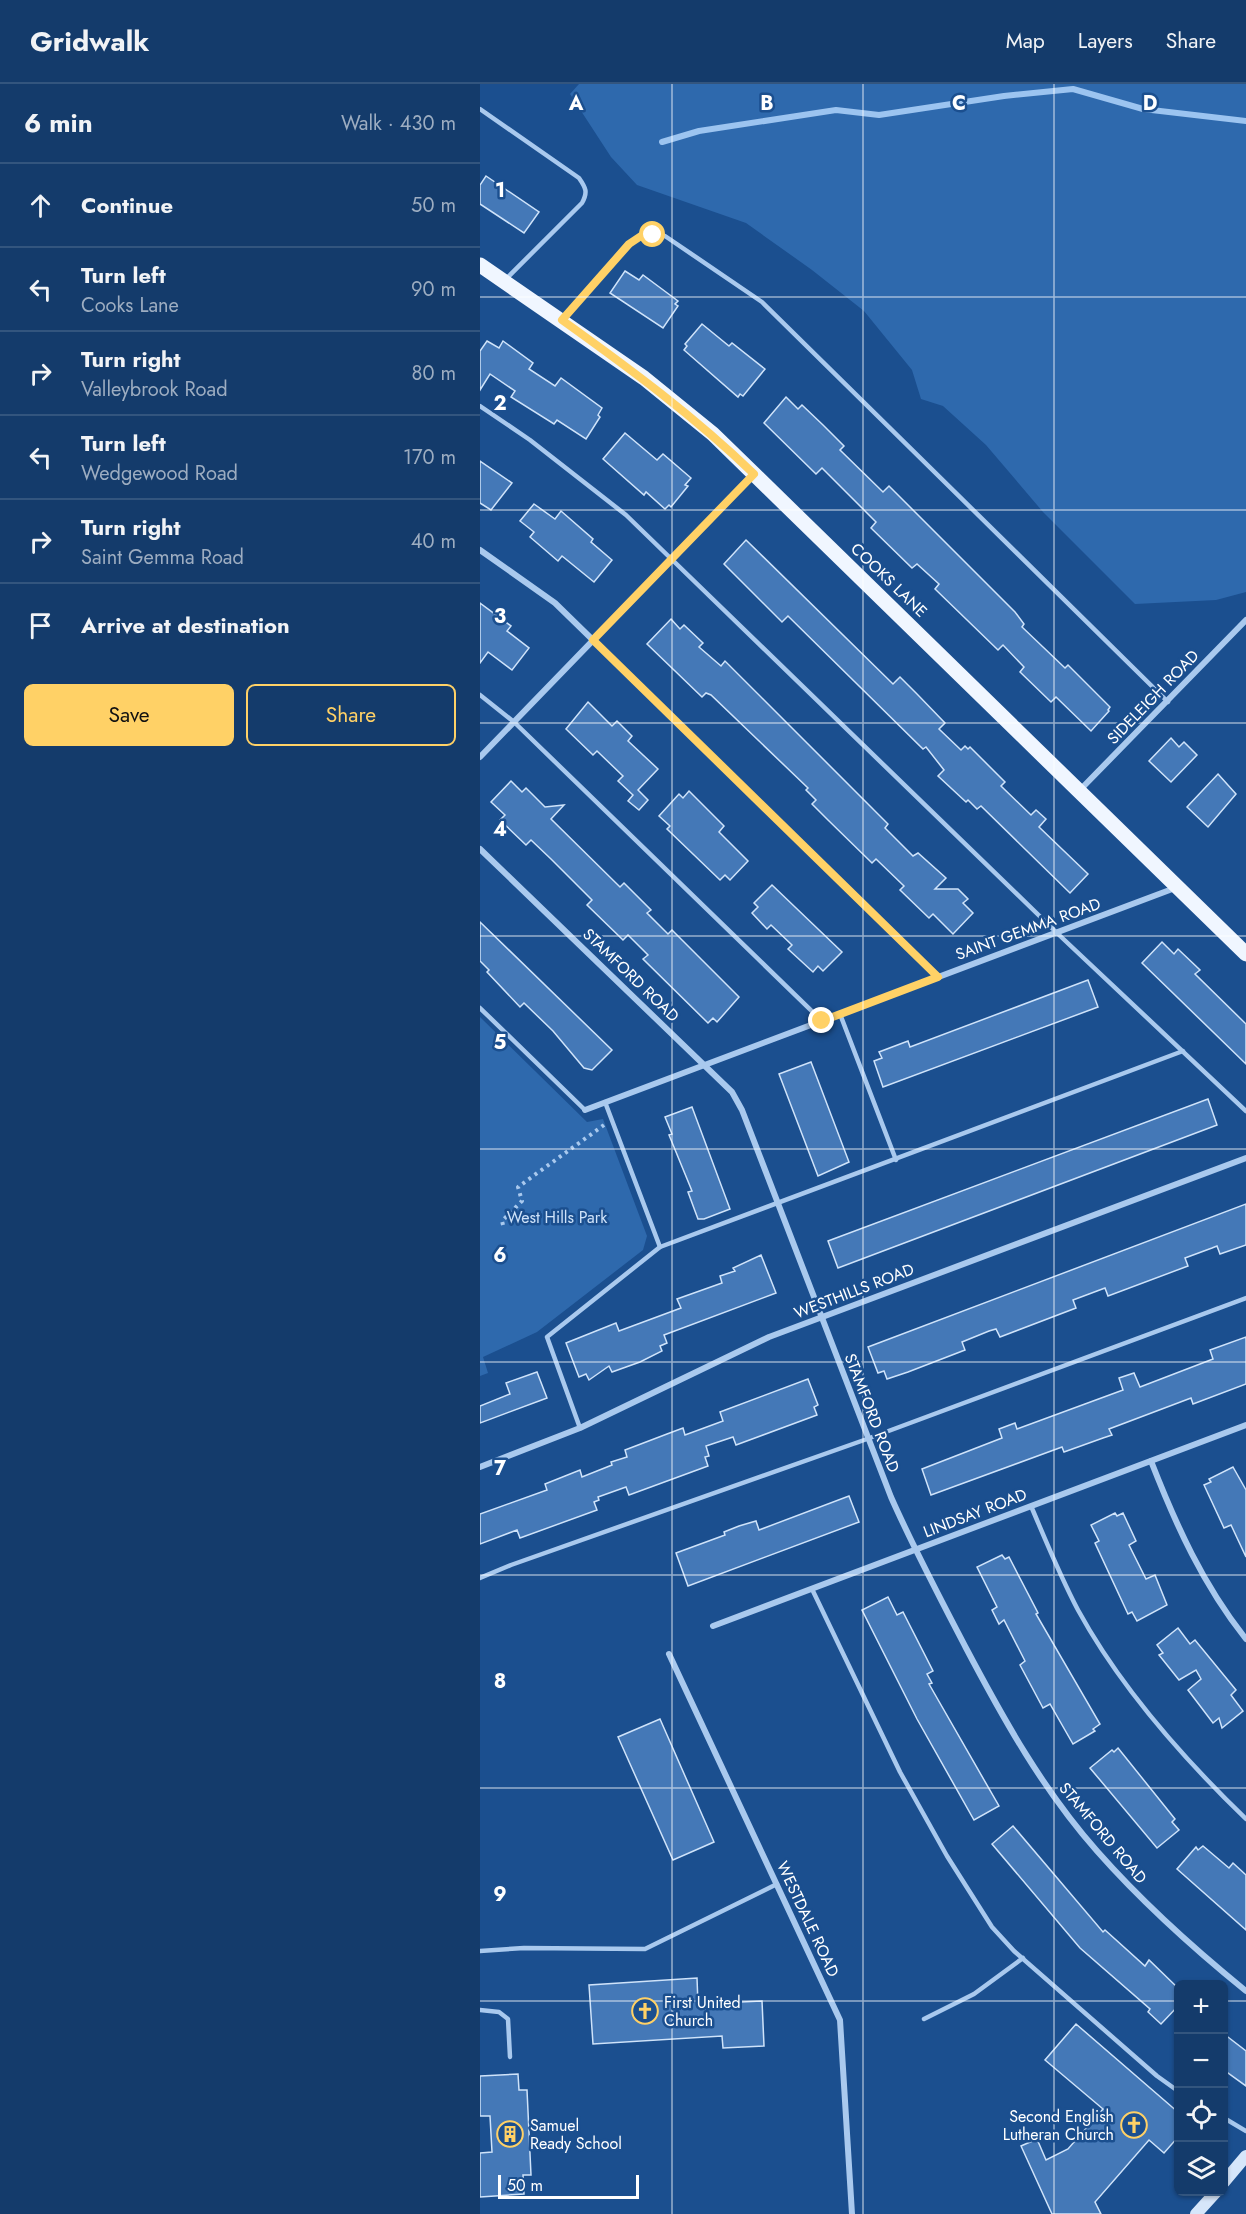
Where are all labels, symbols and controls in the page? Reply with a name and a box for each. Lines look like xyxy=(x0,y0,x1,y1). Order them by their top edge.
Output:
text: Gridwalk xyxy=(30,21,149,62)
text: Map xyxy=(1006,26,1045,56)
text: Layers xyxy=(1078,26,1133,56)
text: Share xyxy=(1166,26,1216,56)
text: A xyxy=(568,89,584,118)
text: B xyxy=(760,89,774,118)
text: C xyxy=(952,89,966,118)
text: D xyxy=(1143,89,1157,118)
text: 6 min xyxy=(24,104,93,142)
text: Walk · 430 m xyxy=(341,109,456,138)
text: 1 xyxy=(495,176,505,205)
icon: ahead xyxy=(24,189,57,222)
text: Continue xyxy=(81,189,173,221)
text: 50 m xyxy=(411,191,456,220)
route start xyxy=(639,221,665,247)
text: Turn left xyxy=(81,259,166,291)
icon: left xyxy=(24,273,57,306)
text: 90 m xyxy=(411,275,456,304)
text: Cooks Lane xyxy=(81,291,179,320)
text: Turn right xyxy=(81,343,181,375)
icon: right xyxy=(24,357,57,390)
text: 80 m xyxy=(411,359,456,388)
text: Valleybrook Road xyxy=(81,375,228,404)
text: 2 xyxy=(493,389,507,418)
text: Turn left xyxy=(81,427,166,459)
icon: left xyxy=(24,441,57,474)
text: 170 m xyxy=(403,443,456,472)
text: Wedgewood Road xyxy=(81,459,238,488)
text: Turn right xyxy=(81,511,181,543)
icon: right xyxy=(24,525,57,558)
text: 40 m xyxy=(411,527,456,556)
street label: COOKS LANE xyxy=(846,538,932,622)
text: Saint Gemma Road xyxy=(81,543,244,572)
text: 3 xyxy=(494,602,506,631)
icon: arrive xyxy=(24,609,57,642)
text: Arrive at destination xyxy=(81,609,290,641)
street label: SIDELEIGH ROAD xyxy=(1102,645,1204,749)
button: Save xyxy=(24,684,234,746)
button: Share xyxy=(246,684,456,746)
text: 4 xyxy=(493,815,507,844)
street label: SAINT GEMMA ROAD xyxy=(952,892,1104,966)
street label: STAMFORD ROAD xyxy=(578,923,684,1027)
route end xyxy=(808,1007,834,1033)
text: 5 xyxy=(494,1028,507,1057)
park label: West Hills Park xyxy=(507,1206,608,1229)
text: 6 xyxy=(493,1241,507,1270)
street label: WESTHILLS ROAD xyxy=(791,1258,917,1324)
street label: STAMFORD ROAD xyxy=(839,1350,905,1476)
text: 7 xyxy=(494,1454,507,1483)
street label: LINDSAY ROAD xyxy=(920,1483,1030,1543)
text: 8 xyxy=(494,1667,506,1696)
street label: STAMFORD ROAD xyxy=(1054,1777,1152,1889)
street label: WESTDALE ROAD xyxy=(771,1857,845,1981)
text: 9 xyxy=(493,1880,507,1909)
map controls xyxy=(1174,1980,1228,2196)
button: + xyxy=(1174,1980,1228,2034)
place label: First United Church xyxy=(664,1991,741,2032)
church icon: First United Church xyxy=(630,1996,660,2026)
button: − xyxy=(1174,2034,1228,2088)
button: locate xyxy=(1174,2088,1228,2142)
place label: Second English Lutheran Church xyxy=(1003,2105,1114,2146)
church icon: Second English Lutheran Church xyxy=(1119,2110,1149,2140)
place label: Samuel Ready School xyxy=(530,2114,622,2155)
building icon: Samuel Ready School xyxy=(495,2119,525,2149)
button: layers xyxy=(1174,2142,1228,2196)
scale bar xyxy=(498,2172,639,2200)
text: 50 m xyxy=(507,2174,543,2197)

